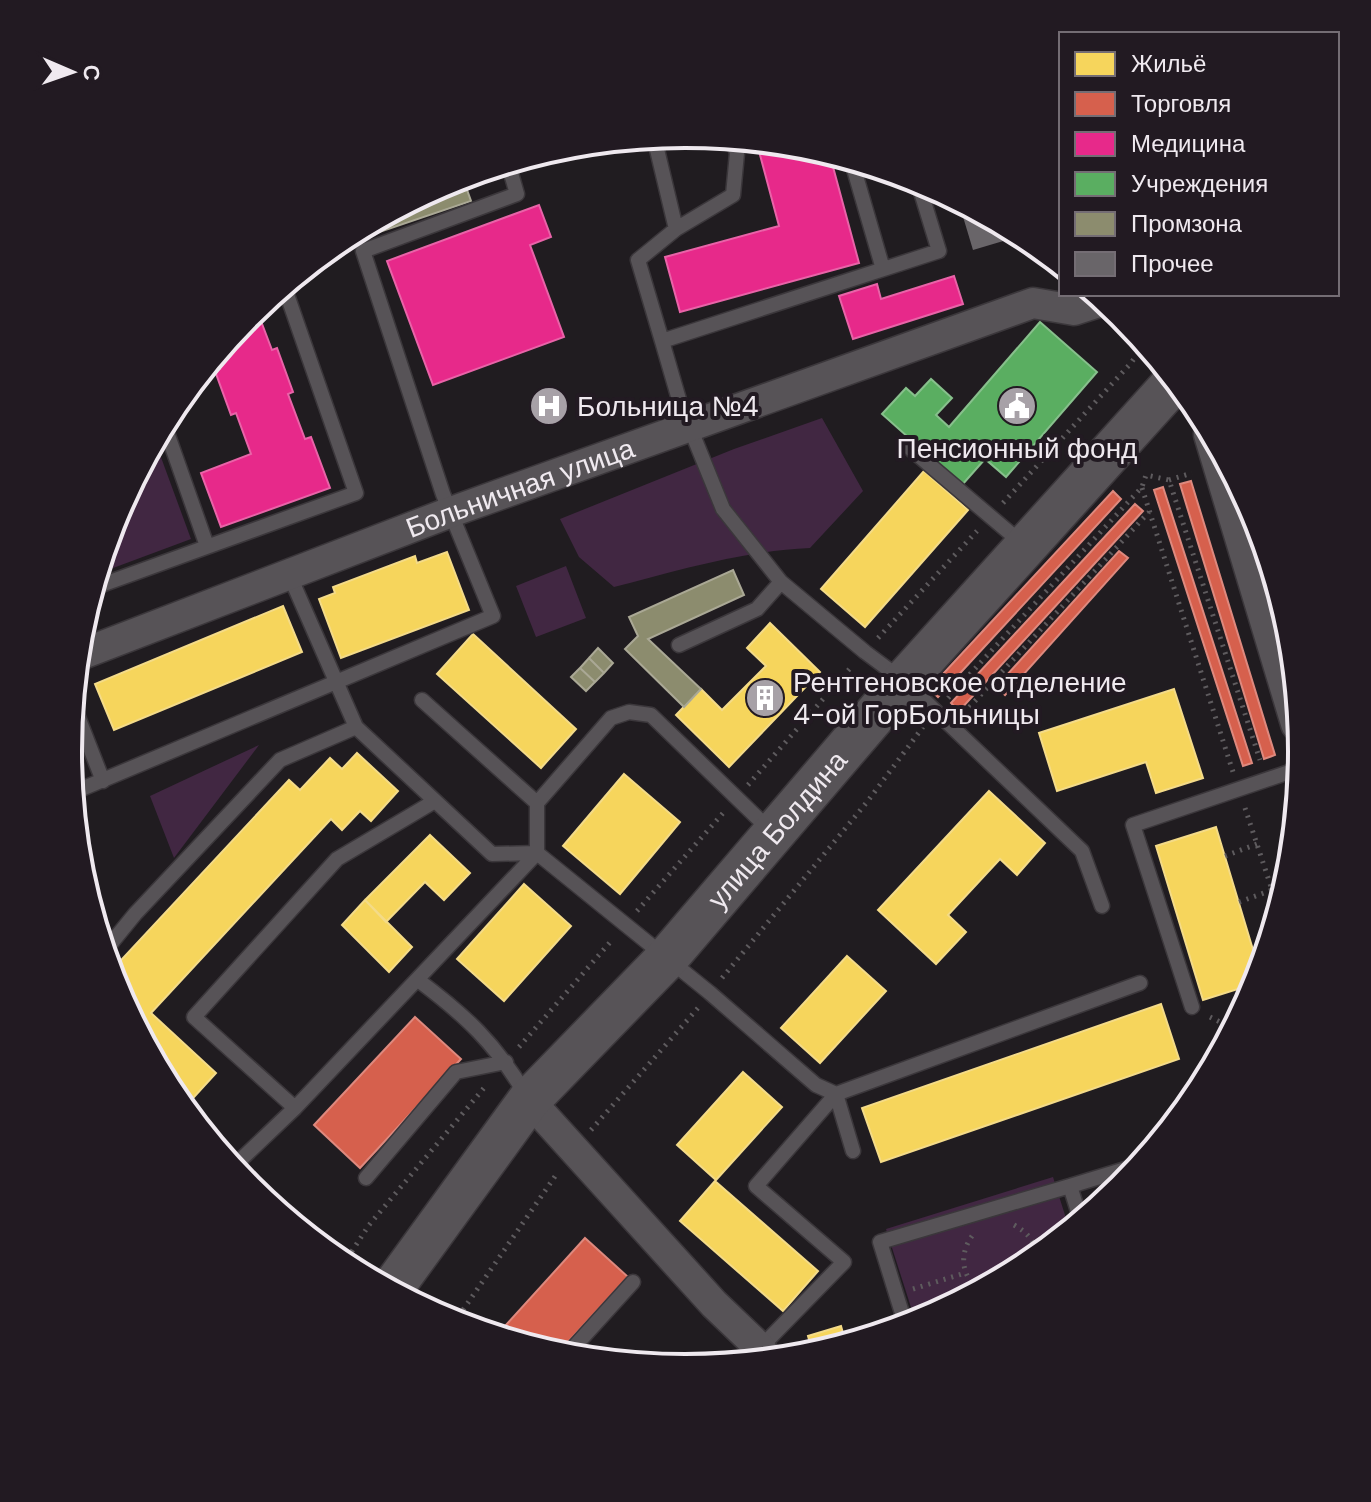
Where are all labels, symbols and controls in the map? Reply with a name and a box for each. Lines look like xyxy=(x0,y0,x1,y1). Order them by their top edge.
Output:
north arrow xyxy=(32,32,112,112)
legend xyxy=(1059,32,1339,296)
text: Жильё xyxy=(1131,48,1206,79)
text: С xyxy=(77,64,106,81)
text: Торговля xyxy=(1131,88,1231,119)
text: Медицина xyxy=(1131,128,1246,159)
text: Учреждения xyxy=(1131,168,1268,199)
text: Промзона xyxy=(1131,208,1243,239)
text: Прочее xyxy=(1131,248,1214,279)
hospital icon: Больница №4 xyxy=(528,385,570,427)
public building icon: Пенсионный фонд xyxy=(996,385,1038,427)
place label: Больница №4 xyxy=(577,388,758,425)
street label: Больничная улица xyxy=(401,429,640,547)
place label: Пенсионный фонд xyxy=(897,430,1137,467)
place label: Рентгеновское отделение 4-ой ГорБольницы xyxy=(793,664,1127,733)
building icon: Рентгеновское отделение 4-ой ГорБольницы xyxy=(744,677,786,719)
street label: улица Болдина xyxy=(699,743,856,917)

